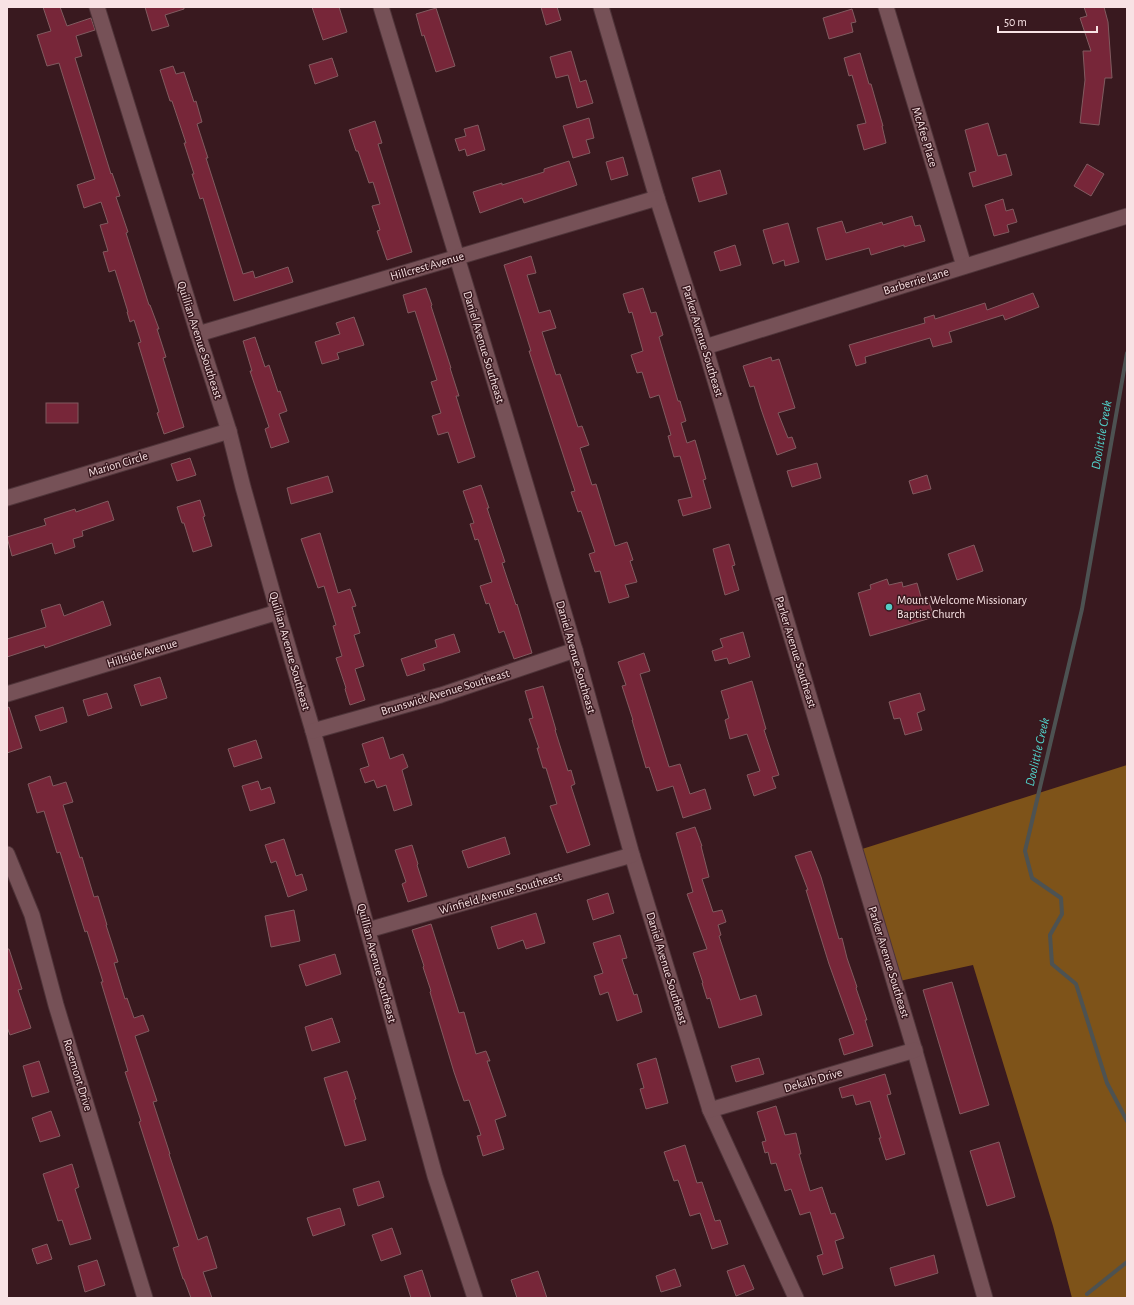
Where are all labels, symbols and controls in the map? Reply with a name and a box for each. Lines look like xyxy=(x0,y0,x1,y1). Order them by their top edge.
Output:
scale bar xyxy=(998,8,1097,34)
text: 50 m xyxy=(1004,16,1027,28)
street label: McAfee Place xyxy=(910,106,940,168)
street label: Hillcrest Avenue xyxy=(389,250,465,282)
street label: Barberrie Lane xyxy=(882,265,950,297)
street label: Quillian Avenue Southeast xyxy=(174,280,225,401)
street label: Parker Avenue Southeast xyxy=(680,284,726,398)
street label: Daniel Avenue Southeast xyxy=(461,290,507,405)
water label: Doolittle Creek xyxy=(1090,400,1114,470)
street label: Marion Circle xyxy=(87,449,149,479)
street label: Quillian Avenue Southeast xyxy=(266,590,313,712)
place label: Mount Welcome Missionary Baptist Church xyxy=(897,594,1027,620)
street label: Parker Avenue Southeast xyxy=(773,595,819,709)
street label: Daniel Avenue Southeast xyxy=(554,599,598,715)
marker: Mount Welcome Missionary Baptist Church xyxy=(884,602,894,612)
street label: Hillside Avenue xyxy=(105,637,179,669)
street label: Brunswick Avenue Southeast xyxy=(379,667,511,717)
water label: Doolittle Creek xyxy=(1024,717,1052,787)
street label: Winfield Avenue Southeast xyxy=(437,870,563,916)
street label: Quillian Avenue Southeast xyxy=(354,902,399,1024)
street label: Parker Avenue Southeast xyxy=(866,905,912,1019)
street label: Daniel Avenue Southeast xyxy=(644,911,690,1026)
street label: Rosemont Drive xyxy=(61,1038,95,1112)
street label: Dekalb Drive xyxy=(782,1066,844,1094)

